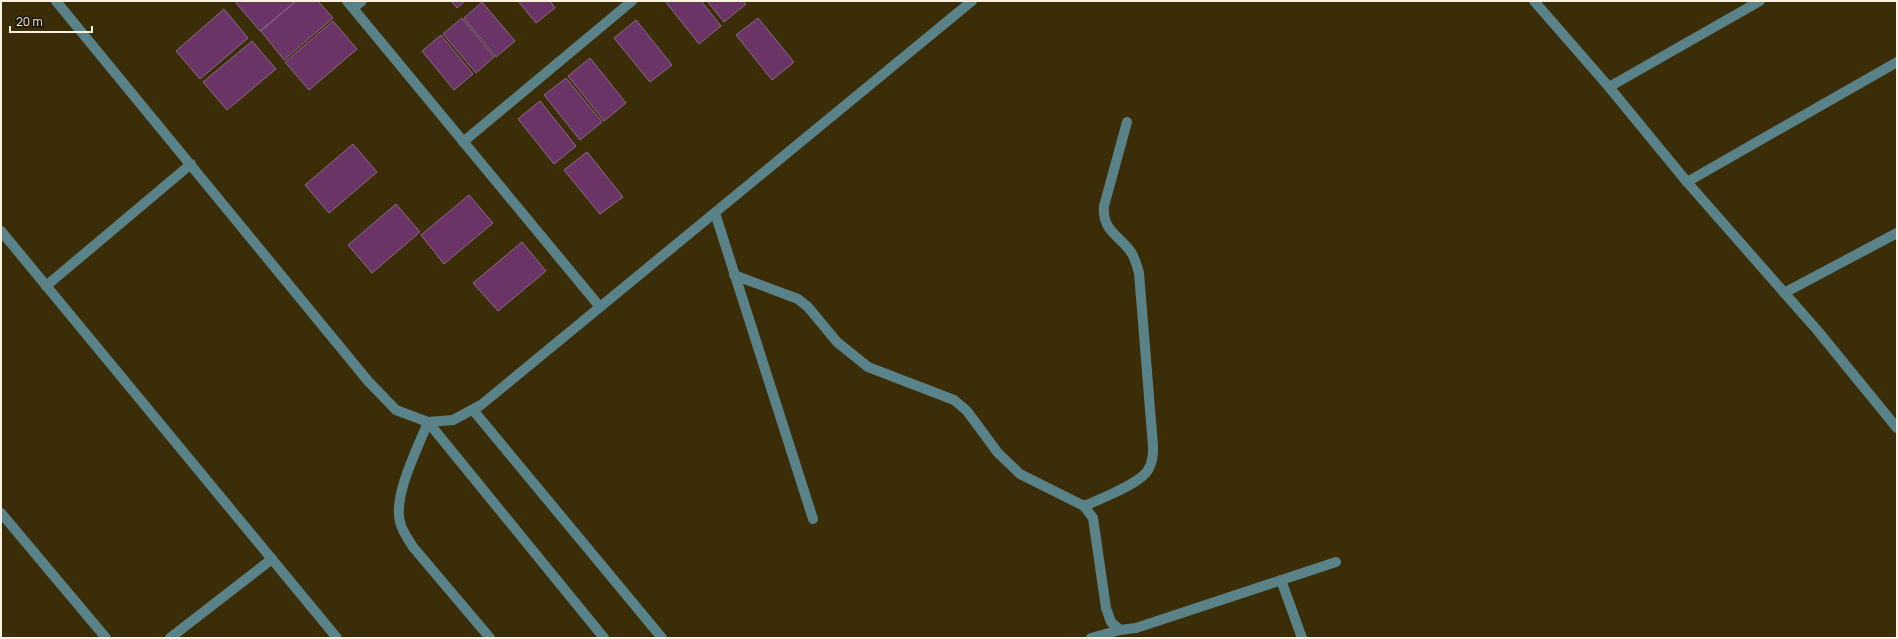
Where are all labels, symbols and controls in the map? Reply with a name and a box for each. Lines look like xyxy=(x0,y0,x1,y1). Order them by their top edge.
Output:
scale bar xyxy=(10,8,92,34)
text: 20 m xyxy=(16,13,43,30)

